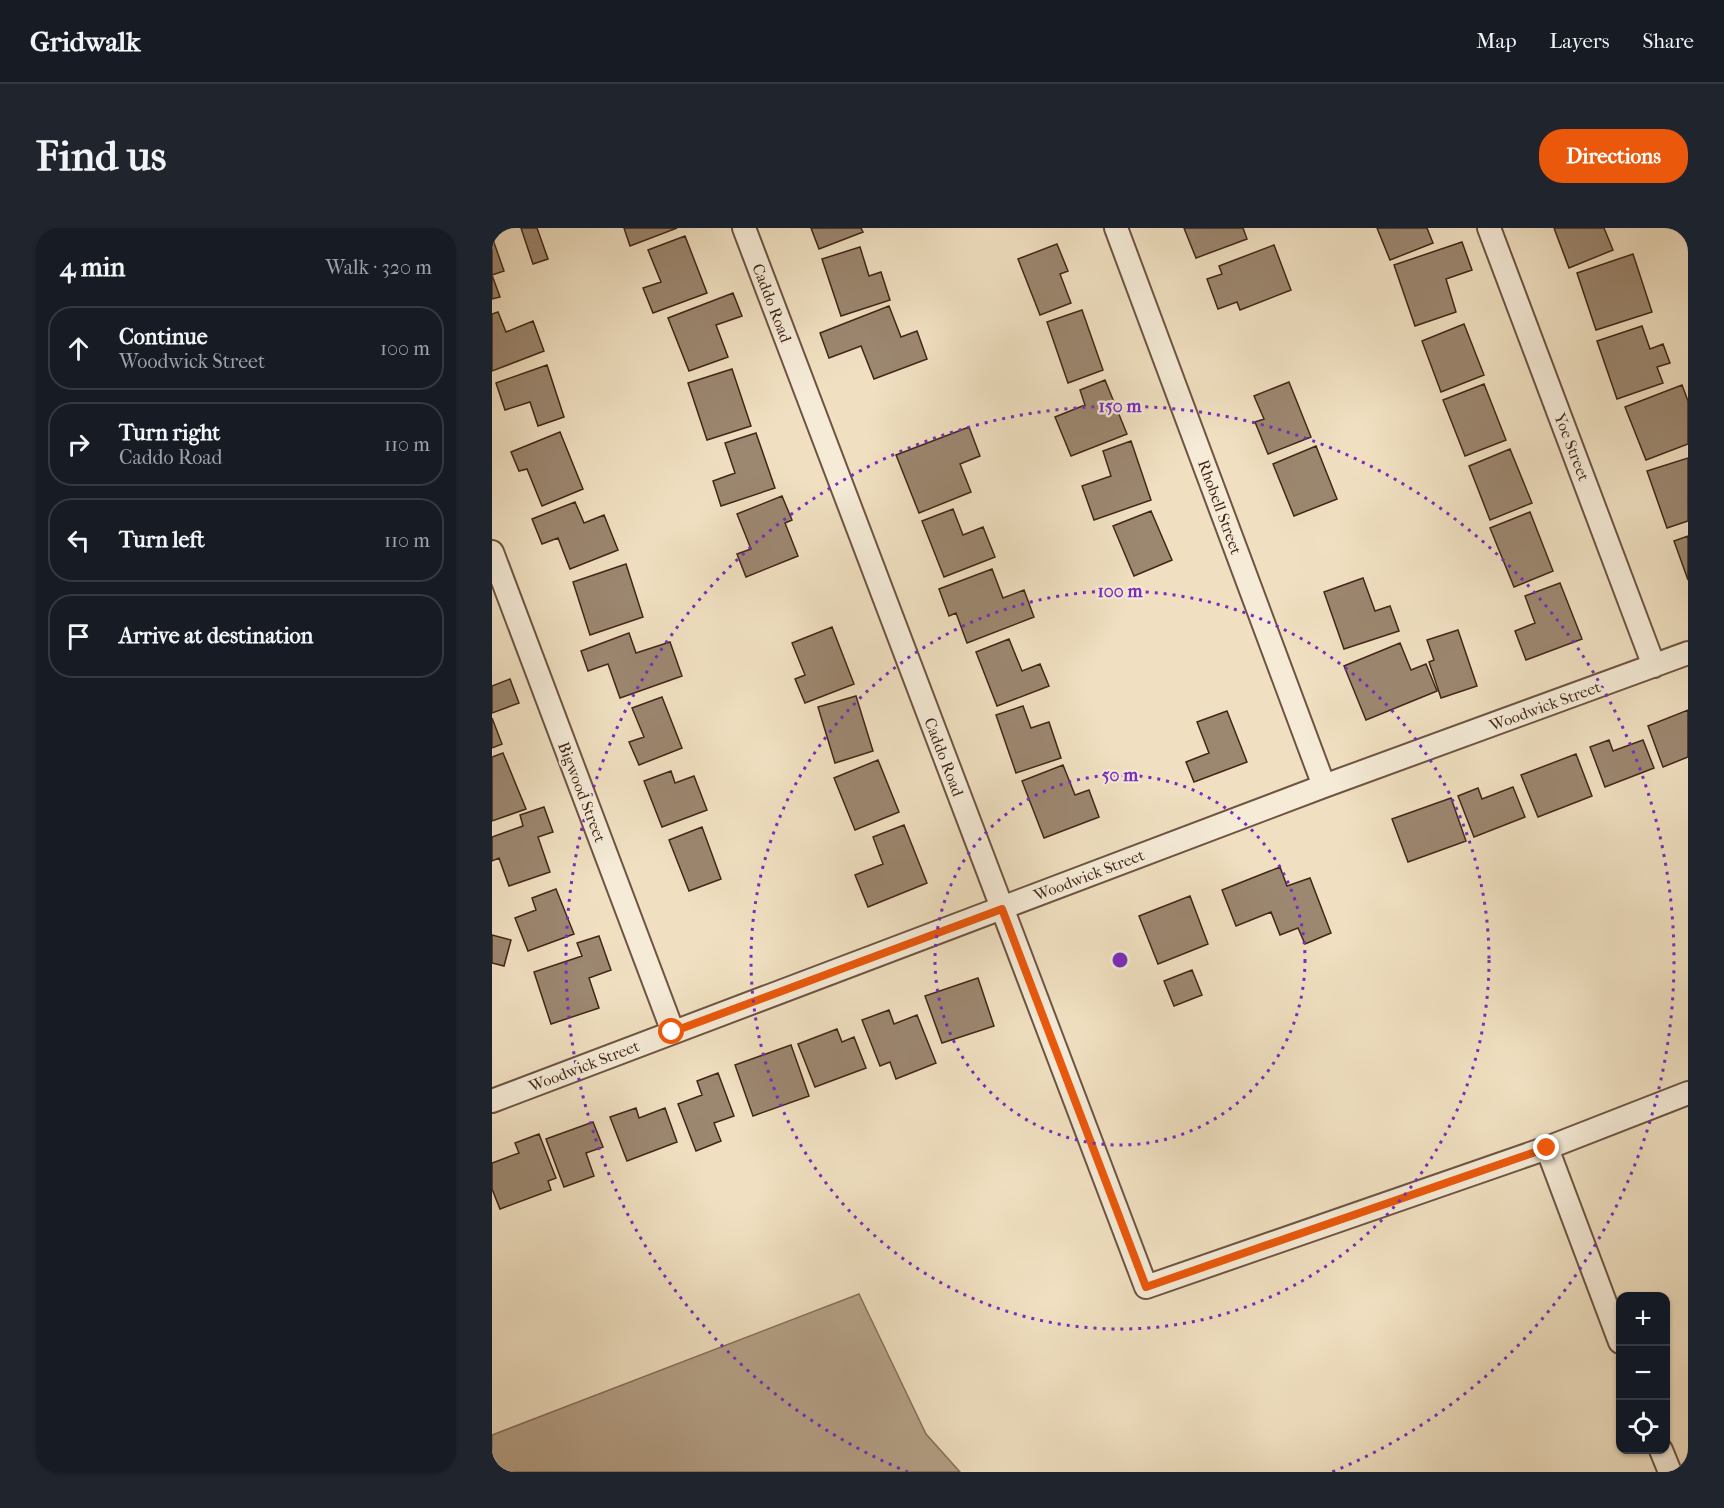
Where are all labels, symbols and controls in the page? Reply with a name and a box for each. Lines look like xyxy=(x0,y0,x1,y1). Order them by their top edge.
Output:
text: Gridwalk xyxy=(30,25,141,58)
text: Map xyxy=(1476,29,1517,53)
text: Layers xyxy=(1550,29,1609,53)
text: Share xyxy=(1642,29,1694,53)
button: Directions xyxy=(1539,129,1688,183)
text: Find us xyxy=(36,132,166,181)
text: 4 min xyxy=(60,252,125,283)
text: Walk · 320 m xyxy=(326,256,432,279)
street label: Caddo Road xyxy=(748,261,796,345)
text: Continue xyxy=(119,324,208,350)
icon: ahead xyxy=(62,332,95,365)
text: 100 m xyxy=(380,337,430,360)
text: Woodwick Street xyxy=(119,350,265,373)
text: 150 m xyxy=(1099,396,1142,417)
street label: Yoe Street xyxy=(1550,409,1594,484)
text: Turn right xyxy=(119,420,220,446)
icon: right xyxy=(62,428,95,461)
text: 110 m xyxy=(384,433,430,456)
text: Caddo Road xyxy=(119,446,222,469)
street label: Rhobell Street xyxy=(1194,457,1246,557)
icon: left xyxy=(62,524,95,557)
text: Turn left xyxy=(119,527,205,553)
text: 110 m xyxy=(384,529,430,552)
text: 100 m xyxy=(1097,581,1144,602)
icon: arrive xyxy=(62,620,95,653)
text: Arrive at destination xyxy=(119,623,313,649)
street label: Woodwick Street xyxy=(1486,677,1603,735)
street label: Caddo Road xyxy=(920,715,968,799)
street label: Bigwood Street xyxy=(554,739,610,845)
text: 50 m xyxy=(1102,765,1139,786)
street label: Woodwick Street xyxy=(1030,845,1147,905)
centre of rings xyxy=(1110,950,1130,970)
route start xyxy=(658,1018,684,1044)
street label: Woodwick Street xyxy=(525,1036,642,1096)
route end xyxy=(1533,1134,1559,1160)
map controls xyxy=(1616,1292,1670,1454)
button: + xyxy=(1616,1292,1670,1346)
button: − xyxy=(1616,1346,1670,1400)
button: locate xyxy=(1616,1400,1670,1454)

